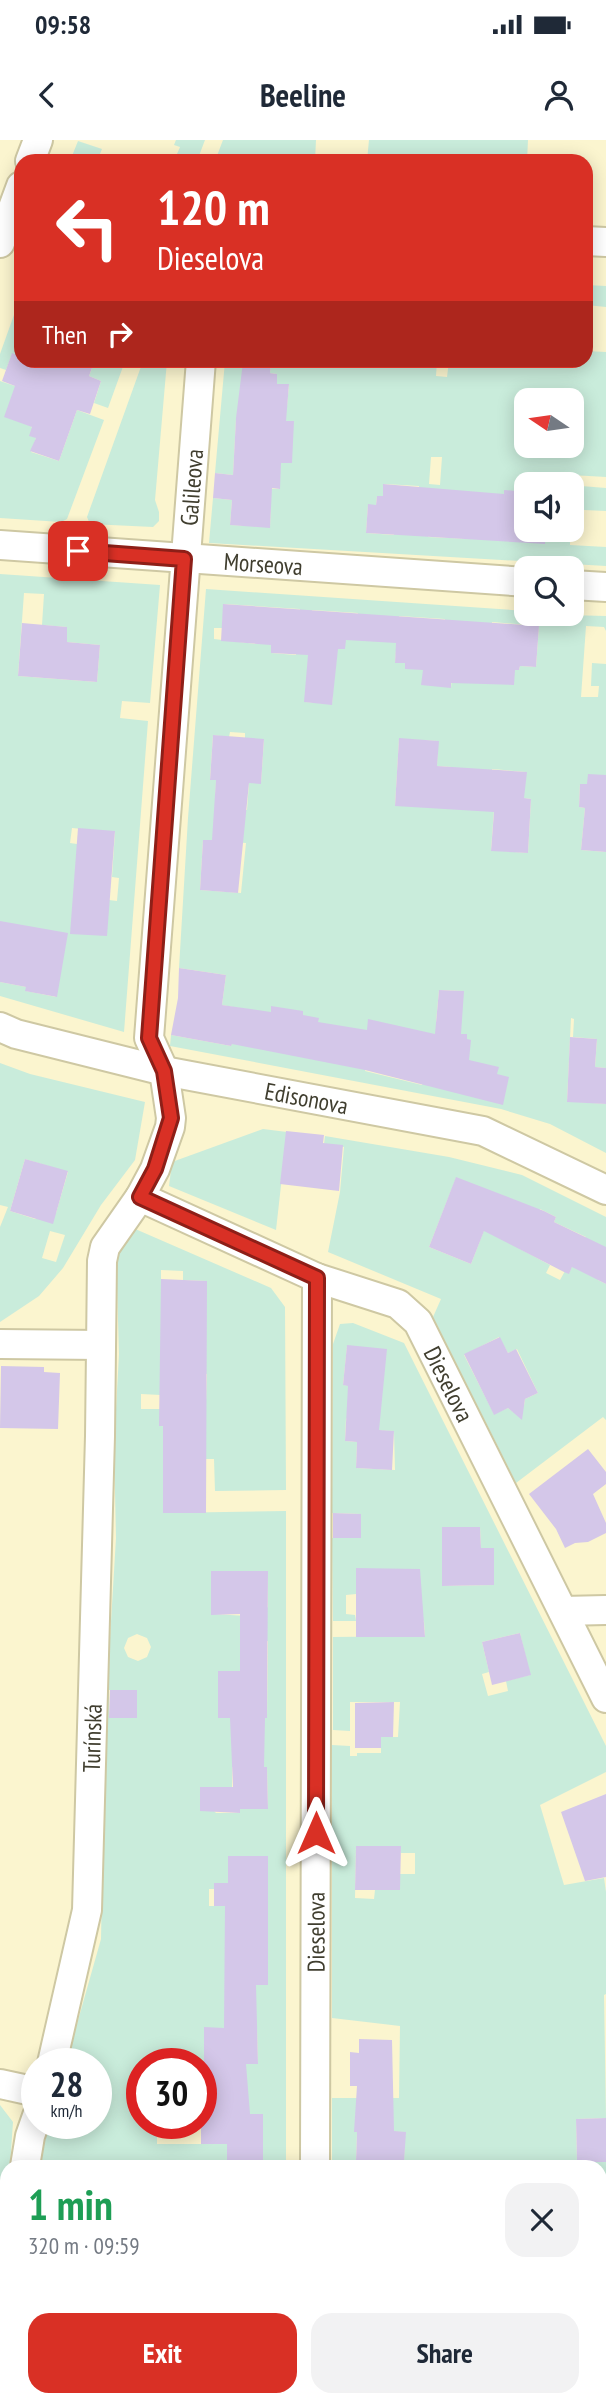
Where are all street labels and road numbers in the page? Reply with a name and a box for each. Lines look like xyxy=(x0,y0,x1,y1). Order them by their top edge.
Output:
street label: Galileova xyxy=(173,448,210,527)
street label: Morseova xyxy=(223,545,304,582)
street label: Edisonova xyxy=(262,1075,351,1121)
street label: Dieselova xyxy=(417,1341,481,1427)
street label: Turínská xyxy=(75,1703,108,1773)
street label: Dieselova xyxy=(300,1892,331,1972)

